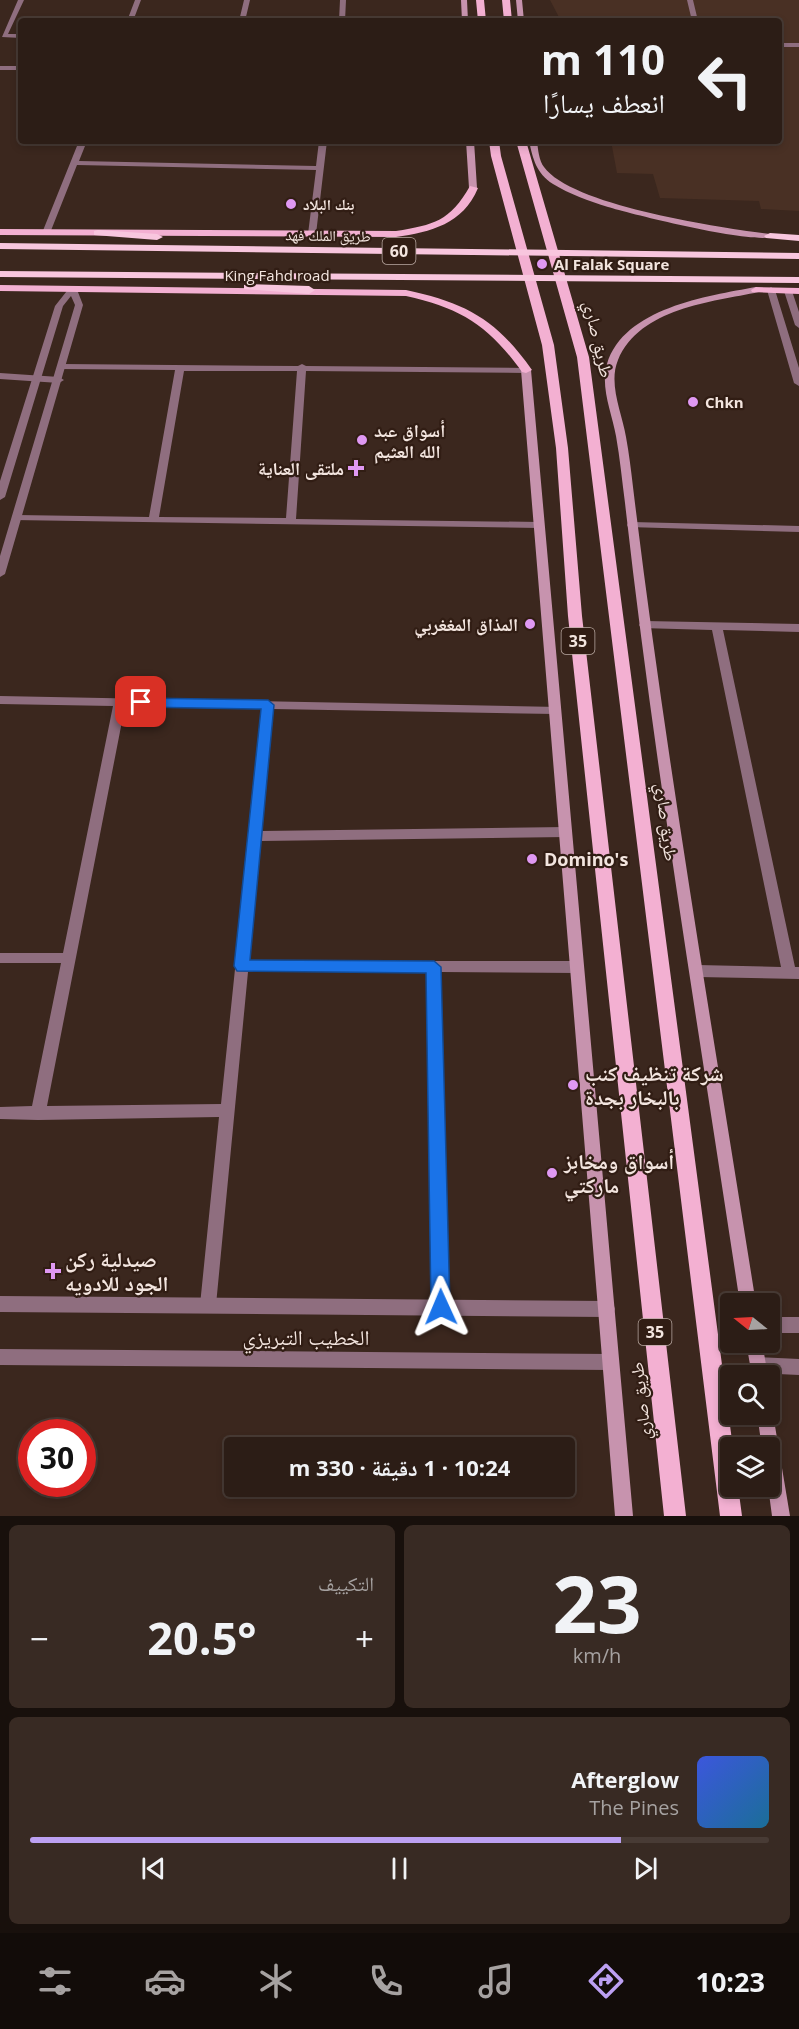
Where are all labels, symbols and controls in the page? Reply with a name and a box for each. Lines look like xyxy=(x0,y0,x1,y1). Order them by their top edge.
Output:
text: 110 m xyxy=(541,30,665,87)
icon: left xyxy=(686,42,764,120)
text: انعطف يسارًا xyxy=(543,84,665,121)
place label: بنك البلاد xyxy=(303,194,354,214)
marker: بنك البلاد xyxy=(284,197,298,211)
street label: طريق الملك فهد xyxy=(285,224,371,247)
road number: 60 xyxy=(382,238,416,264)
place label: Al Falak Square xyxy=(554,254,669,274)
marker: Al Falak Square xyxy=(535,257,549,271)
street label: King Fahd road xyxy=(224,265,330,285)
street label: طريق صاري xyxy=(575,298,620,381)
place label: Chkn xyxy=(705,392,744,412)
marker: Chkn xyxy=(686,395,700,409)
place label: أسواق عبد الله العثيم xyxy=(374,418,445,464)
marker: أسواق عبد الله العثيم xyxy=(355,433,369,447)
place label: ملتقى العناية xyxy=(258,456,344,480)
marker: ملتقى العناية xyxy=(349,461,363,475)
place label: المذاق المغغربي xyxy=(414,612,518,639)
marker: المذاق المغغربي xyxy=(523,617,537,631)
road number: 35 xyxy=(562,628,594,654)
pin xyxy=(115,676,166,727)
icon: arrive xyxy=(124,685,157,718)
street label: طريق صاري xyxy=(647,782,684,863)
place label: Domino's xyxy=(544,847,628,871)
marker: Domino's xyxy=(525,852,539,866)
place label: شركة تنظيف كنب بالبخار بجدة xyxy=(585,1059,724,1111)
marker: شركة تنظيف كنب بالبخار بجدة xyxy=(566,1078,580,1092)
place label: أسواق ومخابز ماركتي xyxy=(563,1147,674,1202)
marker: أسواق ومخابز ماركتي xyxy=(545,1166,559,1180)
place label: صيدلية ركن الجود للادويه xyxy=(65,1245,169,1297)
marker: صيدلية ركن الجود للادويه xyxy=(46,1264,60,1278)
position arrow xyxy=(409,1275,473,1339)
north arrow xyxy=(720,1293,780,1353)
map controls xyxy=(720,1293,780,1497)
road number: 35 xyxy=(638,1319,672,1345)
street label: الخطيب التبريزي xyxy=(242,1323,370,1354)
street label: طريق صاري xyxy=(624,1360,660,1441)
button: search xyxy=(720,1365,780,1425)
speed limit sign: 30 xyxy=(18,1419,96,1497)
button: layers xyxy=(720,1437,780,1497)
text: 10:24 · 1 دقيقة · 330 m xyxy=(289,1452,510,1482)
text: 23 xyxy=(552,1550,642,1656)
text: التكييف xyxy=(318,1570,374,1597)
text: 20.5° xyxy=(147,1607,257,1668)
text: − xyxy=(30,1616,49,1661)
text: + xyxy=(355,1616,374,1661)
text: km/h xyxy=(573,1642,621,1669)
text: Afterglow xyxy=(571,1764,679,1794)
text: The Pines xyxy=(589,1794,679,1821)
icon: previous xyxy=(137,1852,170,1885)
icon: pause xyxy=(383,1852,416,1885)
icon: next xyxy=(629,1852,662,1885)
icon: filters xyxy=(34,1960,76,2002)
icon: car xyxy=(144,1960,186,2002)
icon: climate xyxy=(255,1960,297,2002)
icon: phone xyxy=(365,1960,407,2002)
icon: music xyxy=(475,1960,517,2002)
icon: directions xyxy=(585,1960,627,2002)
text: 10:23 xyxy=(695,1963,765,2000)

